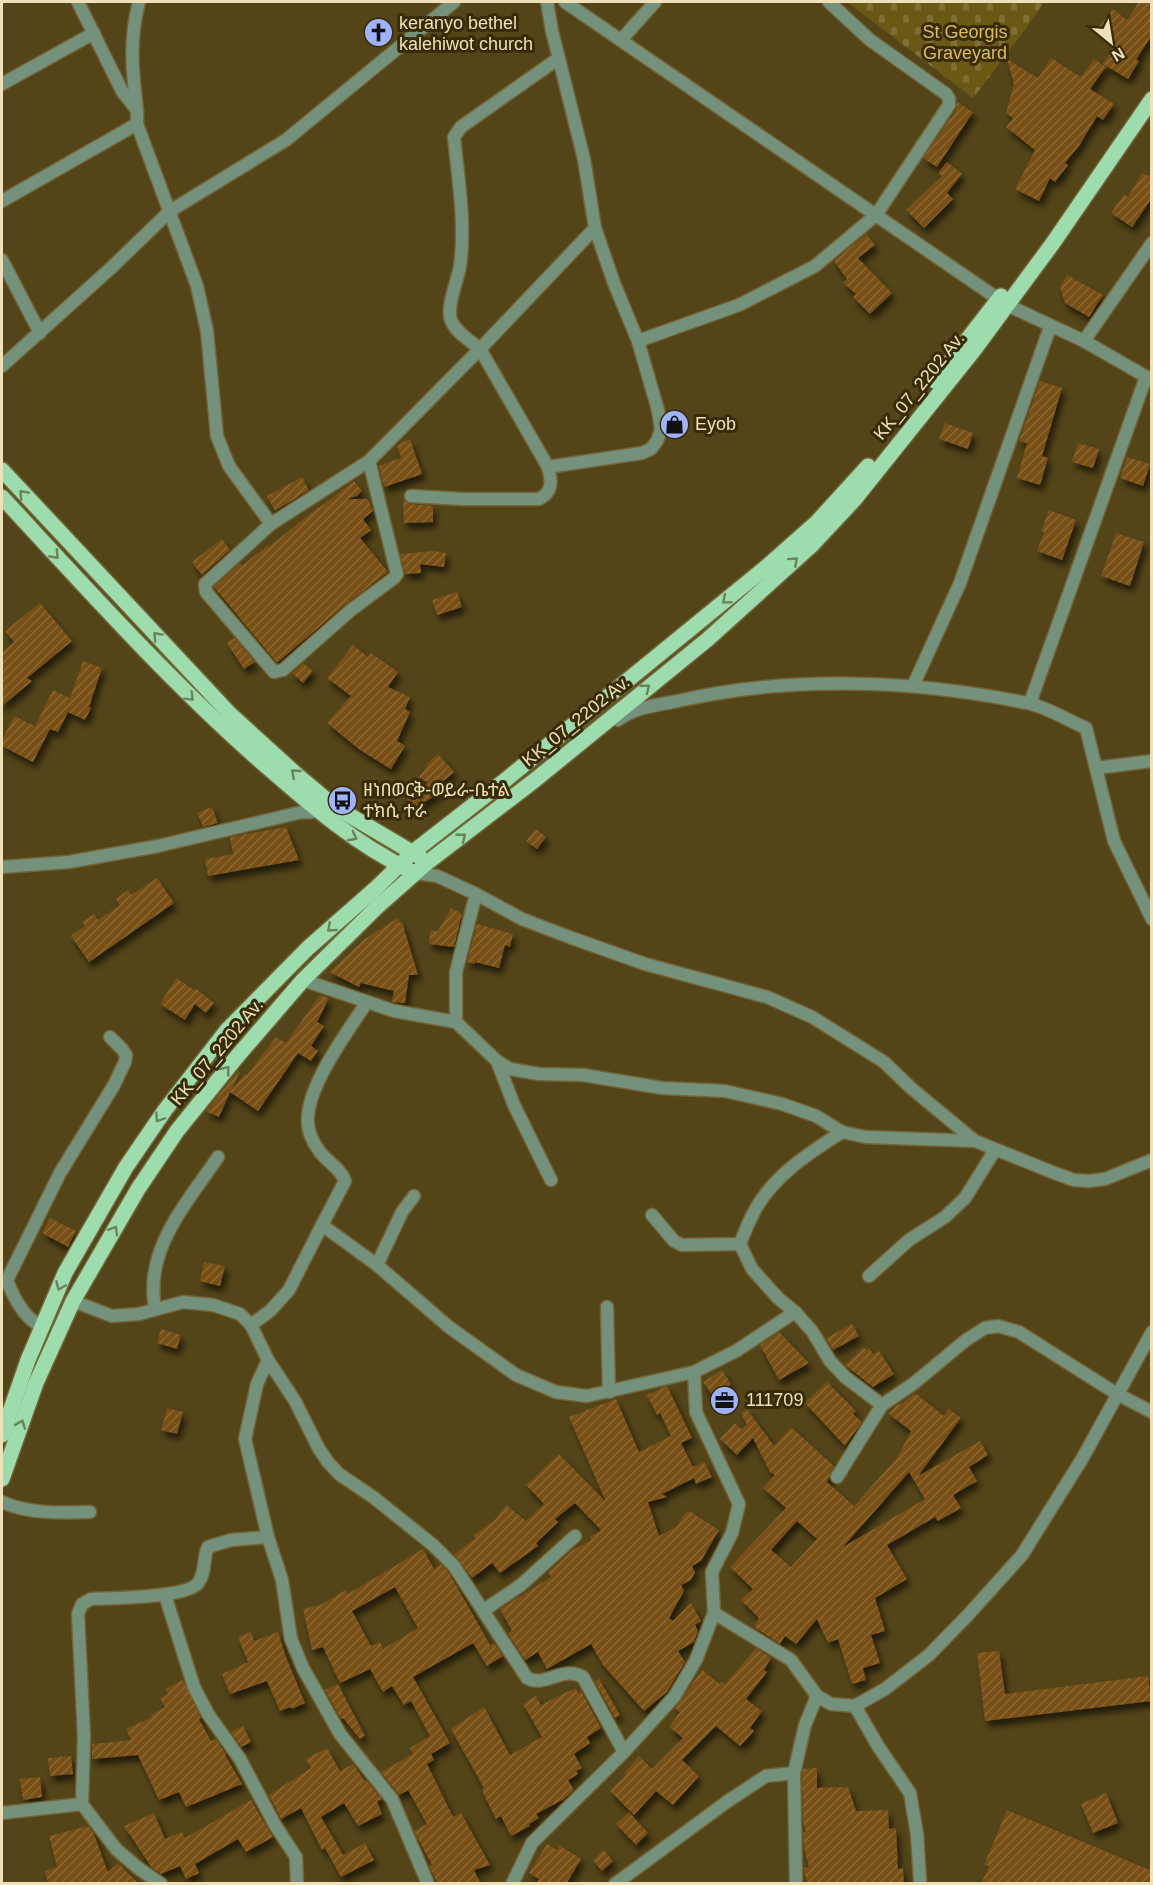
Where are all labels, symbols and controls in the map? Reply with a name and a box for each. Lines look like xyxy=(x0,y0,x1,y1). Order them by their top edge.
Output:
north arrow xyxy=(1081,12,1141,72)
place label: keranyo bethel kalehiwot church xyxy=(399,13,533,54)
church icon: keranyo bethel kalehiwot church xyxy=(362,17,394,49)
park label: St Georgis Graveyard xyxy=(922,22,1008,63)
text: N xyxy=(1109,44,1128,65)
street label: KK_07_2202 Av. xyxy=(870,328,969,444)
shop icon: Eyob xyxy=(658,408,690,440)
place label: Eyob xyxy=(695,414,736,434)
one-way arrow xyxy=(20,490,31,501)
one-way arrow xyxy=(48,548,59,559)
one-way arrow xyxy=(787,557,798,568)
one-way arrow xyxy=(721,593,732,604)
one-way arrow xyxy=(153,632,164,642)
street label: KK_07_2202 Av. xyxy=(518,672,634,771)
one-way arrow xyxy=(640,685,651,696)
one-way arrow xyxy=(182,689,193,700)
one-way arrow xyxy=(291,769,302,780)
place label: ዘነበወርቅ-ወይራ-ቤተል ተክሲ ተራ xyxy=(363,780,510,821)
bus stop icon: ዘነበወርቅ-ወይራ-ቤተል ተክሲ ተራ xyxy=(326,784,358,816)
one-way arrow xyxy=(347,830,358,841)
one-way arrow xyxy=(455,833,466,844)
one-way arrow xyxy=(327,920,338,931)
street label: KK_07_2202 Av. xyxy=(167,995,268,1110)
one-way arrow xyxy=(218,1066,229,1077)
one-way arrow xyxy=(155,1112,166,1123)
one-way arrow xyxy=(107,1226,118,1236)
one-way arrow xyxy=(55,1280,67,1291)
office icon: 111709 xyxy=(709,1384,741,1416)
place label: 111709 xyxy=(746,1390,803,1410)
one-way arrow xyxy=(14,1419,27,1430)

